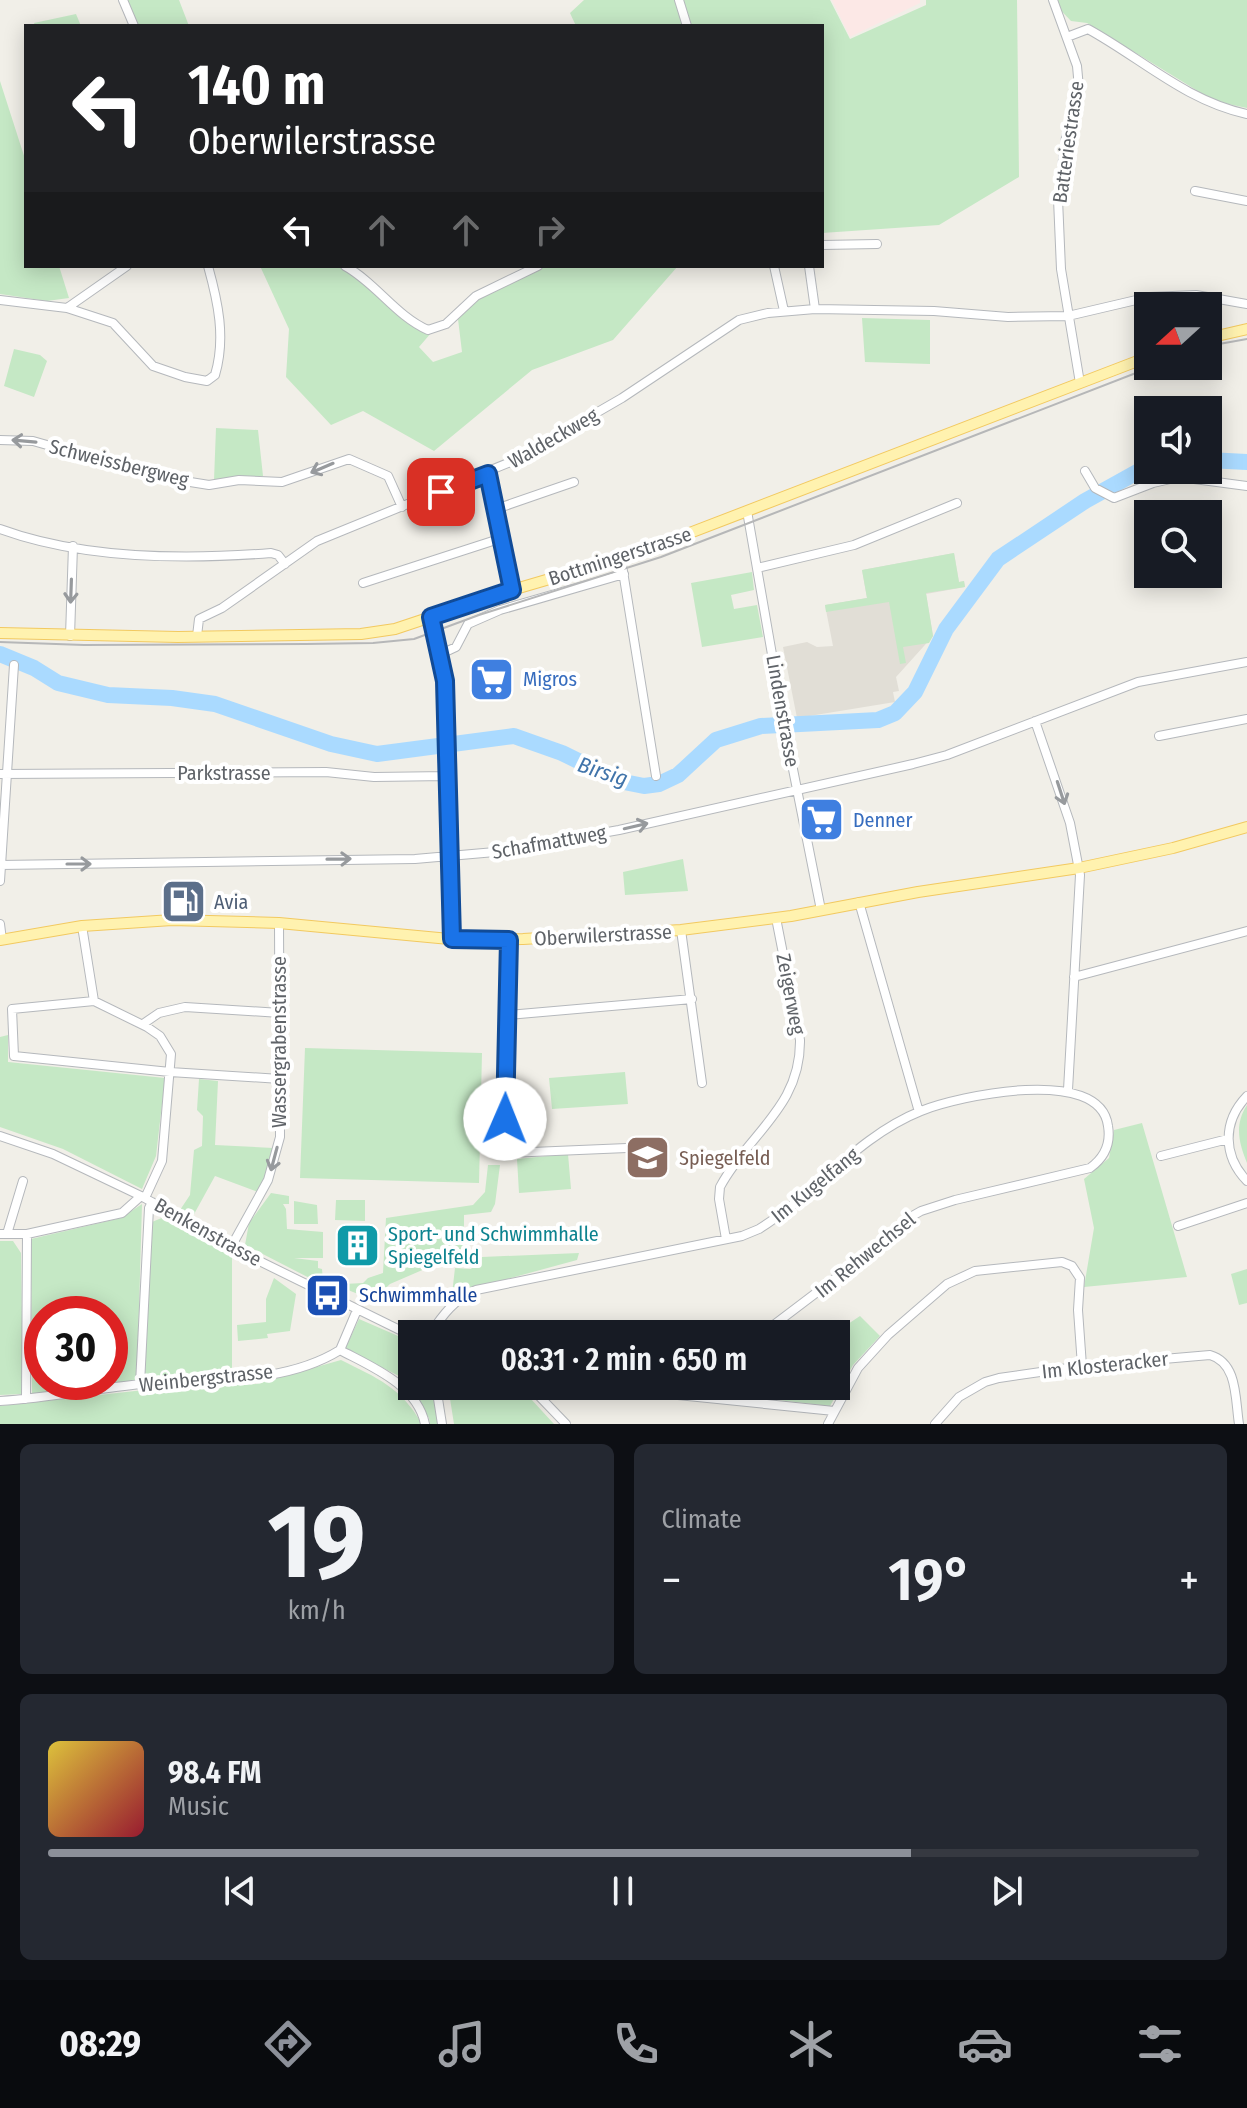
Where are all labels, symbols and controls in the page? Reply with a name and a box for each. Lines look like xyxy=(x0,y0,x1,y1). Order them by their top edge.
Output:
text: 140 m xyxy=(188,52,325,119)
icon: left xyxy=(56,56,160,160)
street label: Batteriestrasse xyxy=(1048,79,1088,205)
text: Oberwilerstrasse xyxy=(188,120,436,164)
icon: left xyxy=(276,208,320,252)
icon: ahead xyxy=(360,208,404,252)
icon: ahead xyxy=(444,208,488,252)
icon: right xyxy=(528,208,572,252)
north arrow xyxy=(1134,292,1222,380)
map controls xyxy=(1134,292,1222,588)
button: sound xyxy=(1134,396,1222,484)
street label: Waldeckweg xyxy=(504,402,603,473)
one-way arrow xyxy=(11,434,38,449)
street label: Schweissbergweg xyxy=(47,434,192,492)
pin xyxy=(407,458,475,526)
one-way arrow xyxy=(310,462,335,476)
icon: arrive xyxy=(419,470,463,514)
button: search xyxy=(1134,500,1222,588)
street label: Bottmingerstrasse xyxy=(545,522,695,590)
one-way arrow xyxy=(64,577,79,604)
street label: Lindenstrasse xyxy=(761,653,805,769)
supermarket icon: Migros xyxy=(468,655,516,703)
place label: Migros xyxy=(523,667,577,691)
water label: Birsig xyxy=(574,751,631,792)
street label: Parkstrasse xyxy=(177,761,271,785)
one-way arrow xyxy=(1054,781,1069,806)
supermarket icon: Denner xyxy=(798,796,846,844)
place label: Denner xyxy=(853,808,912,832)
one-way arrow xyxy=(623,818,649,833)
street label: Schafmattweg xyxy=(490,820,609,864)
one-way arrow xyxy=(325,851,352,867)
one-way arrow xyxy=(65,856,92,872)
fuel station icon: Avia xyxy=(159,878,207,926)
place label: Avia xyxy=(214,890,248,914)
street label: Oberwilerstrasse xyxy=(534,919,672,951)
street label: Zeigerweg xyxy=(771,951,811,1037)
street label: Wassergrabenstrasse xyxy=(267,956,291,1128)
position arrow xyxy=(463,1077,547,1161)
school or university icon: Spiegelfeld xyxy=(624,1134,672,1182)
street label: Im Kugelfang xyxy=(766,1142,864,1228)
one-way arrow xyxy=(265,1146,280,1171)
place label: Spiegelfeld xyxy=(679,1146,770,1170)
street label: Benkenstrasse xyxy=(150,1193,266,1271)
street label: Im Rehwechsel xyxy=(810,1207,920,1303)
building icon: Sport- und Schwimmhalle Spiegelfeld xyxy=(333,1222,381,1270)
place label: Sport- und Schwimmhalle Spiegelfeld xyxy=(388,1222,599,1269)
bus stop icon: Schwimmhalle xyxy=(304,1271,352,1319)
place label: Schwimmhalle xyxy=(359,1283,477,1307)
speed limit sign: 30 xyxy=(24,1296,128,1400)
text: 08:31 · 2 min · 650 m xyxy=(501,1342,747,1378)
street label: Im Klosteracker xyxy=(1041,1346,1169,1384)
street label: Weinbergstrasse xyxy=(138,1359,274,1397)
text: 19 xyxy=(268,1480,366,1605)
text: Climate xyxy=(662,1504,742,1535)
text: 19° xyxy=(888,1544,972,1616)
text: − xyxy=(662,1554,681,1607)
text: + xyxy=(1179,1554,1199,1607)
text: km/h xyxy=(288,1595,346,1626)
text: 98.4 FM xyxy=(168,1755,261,1791)
text: Music xyxy=(168,1791,229,1822)
icon: previous xyxy=(218,1869,262,1913)
icon: pause xyxy=(601,1869,645,1913)
icon: next xyxy=(985,1869,1029,1913)
icon: directions xyxy=(260,2016,316,2072)
icon: music xyxy=(434,2016,490,2072)
icon: phone xyxy=(608,2016,664,2072)
icon: climate xyxy=(783,2016,839,2072)
icon: car xyxy=(957,2016,1013,2072)
icon: filters xyxy=(1132,2016,1188,2072)
text: 08:29 xyxy=(59,2022,141,2066)

